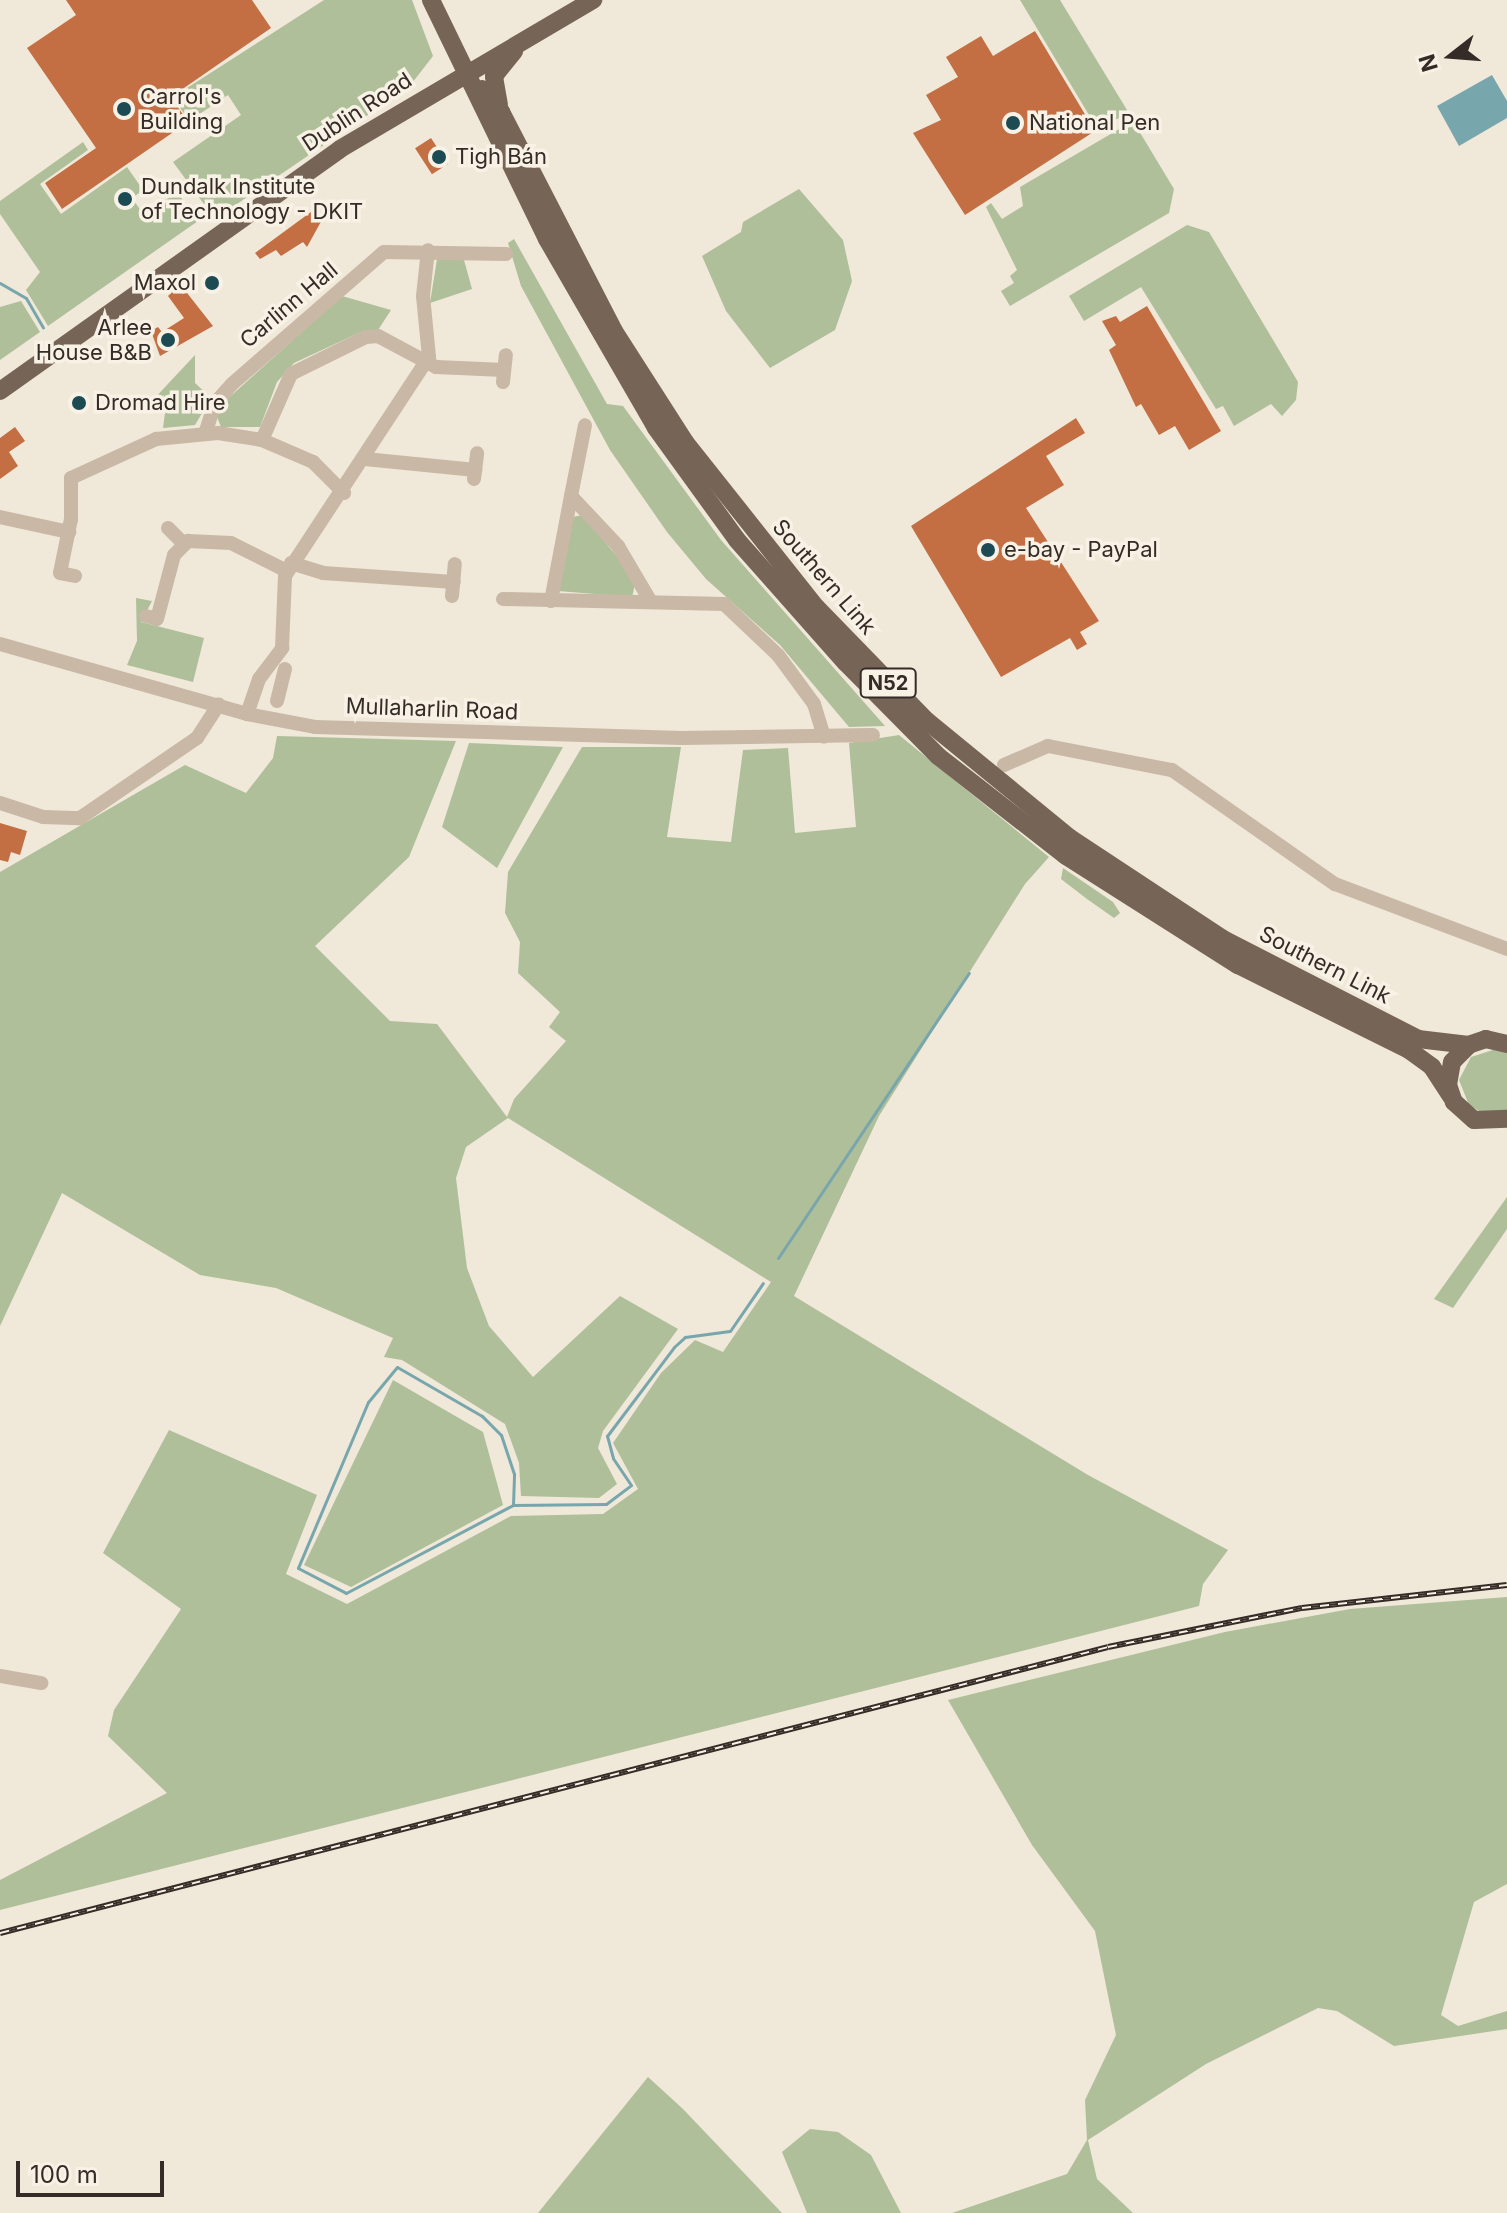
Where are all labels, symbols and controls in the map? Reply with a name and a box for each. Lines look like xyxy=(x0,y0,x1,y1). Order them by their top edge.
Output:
north arrow xyxy=(1411,16,1491,96)
text: N xyxy=(1413,51,1443,75)
street label: Dublin Road xyxy=(297,67,417,157)
place label: Carrol's Building xyxy=(140,83,223,134)
marker: Carrol's Building xyxy=(115,100,133,118)
place label: National Pen xyxy=(1029,110,1160,136)
marker: National Pen xyxy=(1004,114,1022,132)
place label: Tigh Bán xyxy=(455,144,547,170)
marker: Tigh Bán xyxy=(430,148,448,166)
place label: Dundalk Institute of Technology - DKIT xyxy=(141,173,363,224)
marker: Dundalk Institute of Technology - DKIT xyxy=(116,190,134,208)
street label: Carlinn Hall xyxy=(235,257,343,353)
place label: Maxol xyxy=(134,270,196,296)
marker: Maxol xyxy=(203,274,221,292)
place label: Arlee House B&B xyxy=(36,314,152,366)
marker: Arlee House B&B xyxy=(159,331,177,349)
place label: Dromad Hire xyxy=(95,390,226,416)
marker: Dromad Hire xyxy=(70,394,88,412)
street label: Southern Link xyxy=(767,514,881,640)
place label: e-bay - PayPal xyxy=(1004,537,1158,563)
marker: e-bay - PayPal xyxy=(979,541,997,559)
road number: N52 xyxy=(858,667,918,699)
street label: Mullaharlin Road xyxy=(345,693,519,725)
street label: Southern Link xyxy=(1255,921,1395,1009)
scale bar xyxy=(20,2145,168,2195)
text: 100 m xyxy=(30,2160,98,2189)

